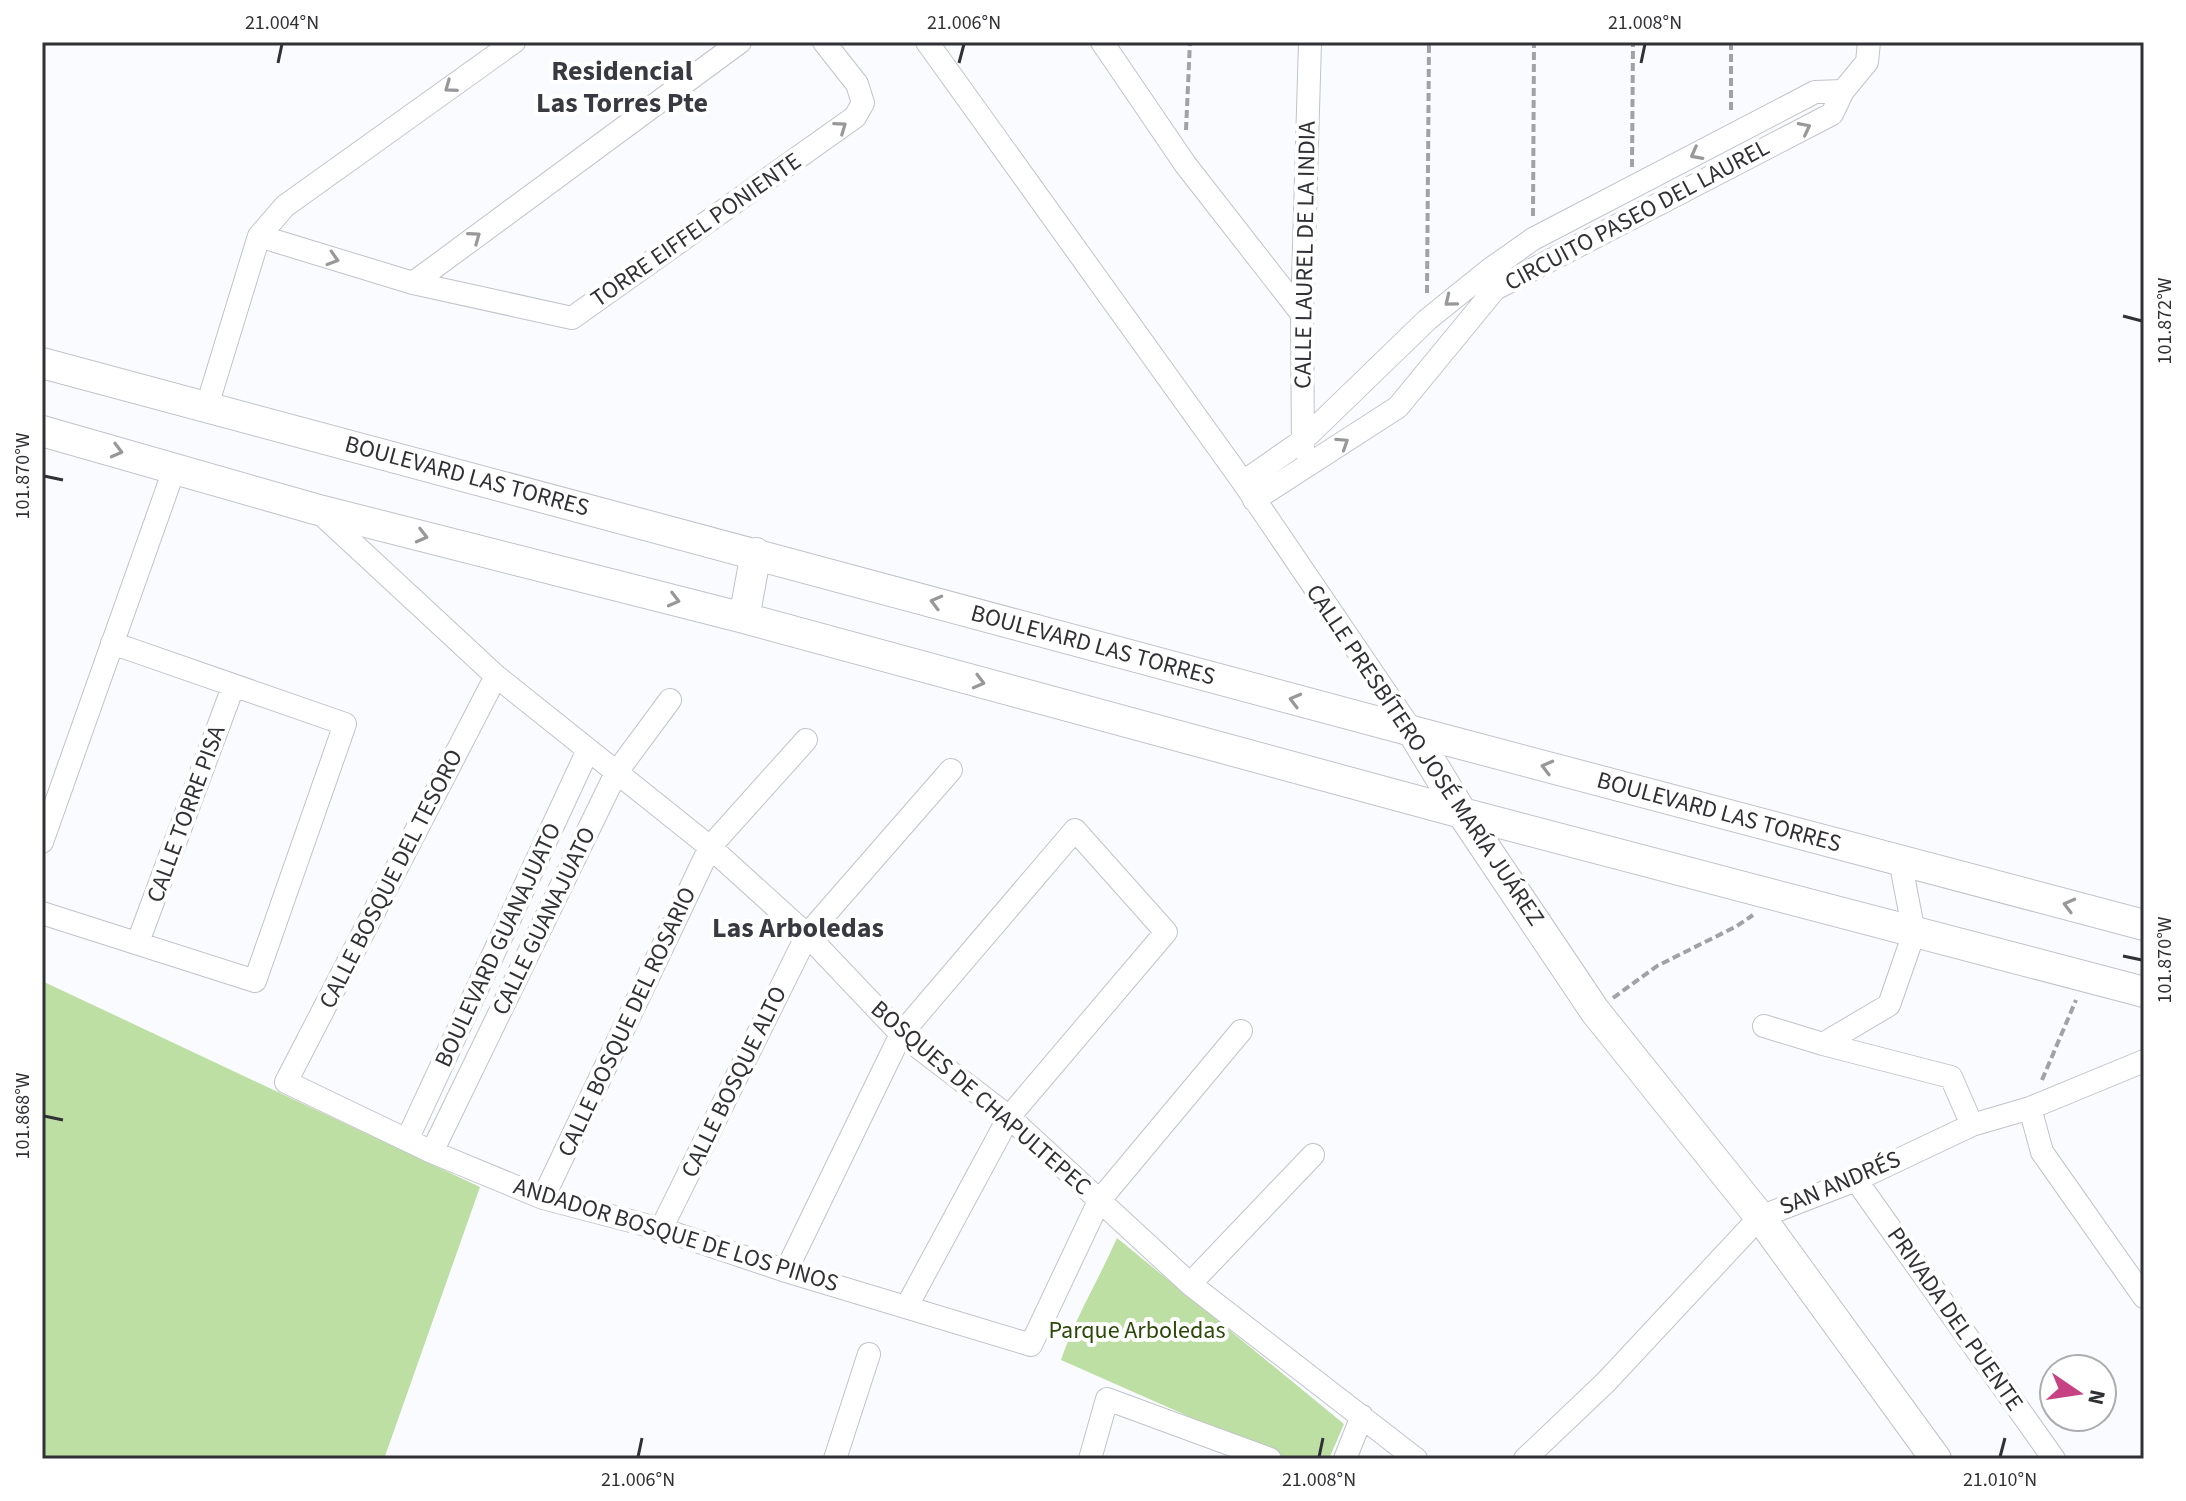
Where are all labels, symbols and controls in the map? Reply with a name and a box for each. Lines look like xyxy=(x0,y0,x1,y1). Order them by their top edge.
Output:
text: 21.004°N xyxy=(245,9,319,37)
text: 21.006°N xyxy=(927,9,1001,37)
text: 21.008°N xyxy=(1608,9,1682,37)
district label: Residencial Las Torres Pte xyxy=(536,51,708,123)
one-way arrow xyxy=(445,78,459,92)
street label: CALLE LAUREL DE LA INDIA xyxy=(1285,121,1325,389)
one-way arrow xyxy=(833,122,847,137)
one-way arrow xyxy=(1797,122,1812,137)
street label: CIRCUITO PASEO DEL LAUREL xyxy=(1498,130,1776,300)
street label: TORRE EIFFEL PONIENTE xyxy=(584,144,808,316)
one-way arrow xyxy=(1690,144,1705,159)
one-way arrow xyxy=(467,232,481,246)
one-way arrow xyxy=(326,250,340,266)
text: 101.872°W xyxy=(2151,277,2179,364)
one-way arrow xyxy=(1445,291,1459,306)
street label: BOULEVARD LAS TORRES xyxy=(341,427,593,525)
text: 101.870°W xyxy=(9,432,37,519)
one-way arrow xyxy=(1334,437,1349,452)
one-way arrow xyxy=(110,442,124,459)
one-way arrow xyxy=(414,526,428,543)
street label: CALLE PRESBÍTERO JOSÉ MARÍA JUÁREZ xyxy=(1297,577,1553,933)
one-way arrow xyxy=(666,591,680,608)
one-way arrow xyxy=(930,595,944,611)
street label: BOULEVARD LAS TORRES xyxy=(967,596,1219,694)
one-way arrow xyxy=(971,673,985,689)
one-way arrow xyxy=(1289,692,1303,709)
street label: CALLE TORRE PISA xyxy=(138,721,234,907)
street label: CALLE BOSQUE DEL TESORO xyxy=(310,743,472,1015)
one-way arrow xyxy=(1540,759,1554,776)
street label: BOULEVARD LAS TORRES xyxy=(1593,763,1845,861)
street label: BOULEVARD GUANAJUATO xyxy=(426,817,570,1073)
street label: CALLE GUANAJUATO xyxy=(483,821,605,1021)
street label: CALLE BOSQUE DEL ROSARIO xyxy=(549,881,705,1163)
one-way arrow xyxy=(2062,897,2076,914)
district label: Las Arboledas xyxy=(712,908,884,948)
text: 101.870°W xyxy=(2151,916,2179,1003)
street label: CALLE BOSQUE ALTO xyxy=(672,980,796,1184)
street label: BOSQUES DE CHAPULTEPEC xyxy=(863,992,1099,1204)
text: 101.868°W xyxy=(9,1072,37,1159)
street label: SAN ANDRÉS xyxy=(1774,1142,1906,1224)
street label: ANDADOR BOSQUE DE LOS PINOS xyxy=(509,1169,843,1301)
street label: PRIVADA DEL PUENTE xyxy=(1878,1220,2032,1418)
park label: Parque Arboledas xyxy=(1049,1313,1225,1348)
north arrow xyxy=(2038,1353,2118,1433)
text: N xyxy=(2079,1387,2114,1408)
text: 21.006°N xyxy=(601,1466,675,1494)
text: 21.008°N xyxy=(1282,1466,1356,1494)
text: 21.010°N xyxy=(1963,1466,2037,1494)

